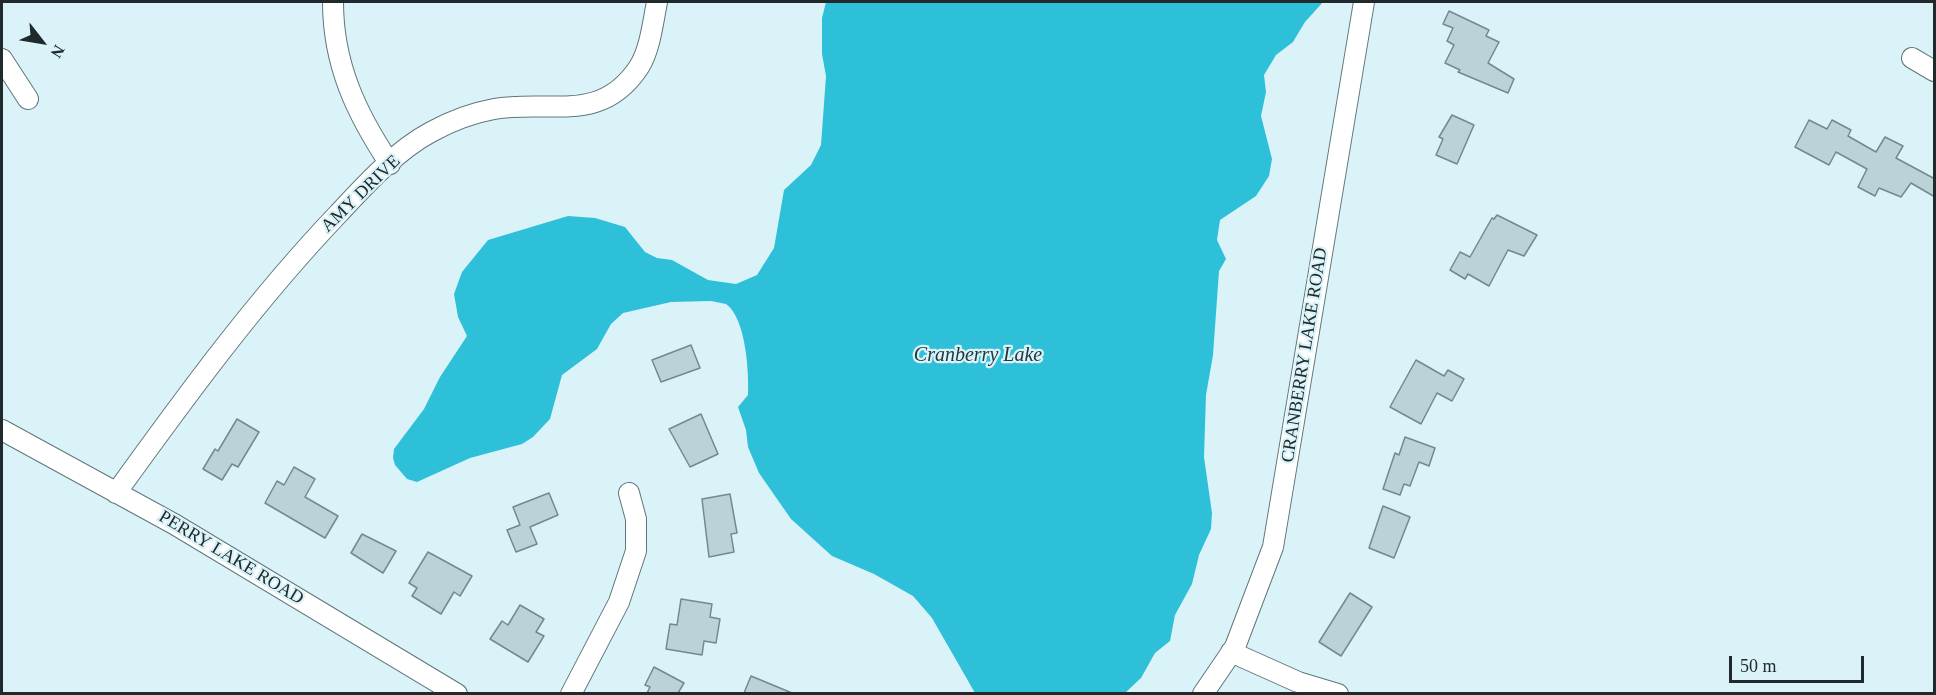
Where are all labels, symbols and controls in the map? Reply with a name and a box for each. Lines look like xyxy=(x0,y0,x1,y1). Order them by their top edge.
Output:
north arrow xyxy=(12,12,72,72)
text: N xyxy=(48,42,68,61)
street label: AMY DRIVE xyxy=(317,151,405,237)
street label: CRANBERRY LAKE ROAD xyxy=(1277,246,1333,464)
water label: Cranberry Lake xyxy=(914,344,1042,368)
street label: PERRY LAKE ROAD xyxy=(155,506,307,610)
scale bar xyxy=(1732,644,1867,682)
text: 50 m xyxy=(1740,656,1777,676)

